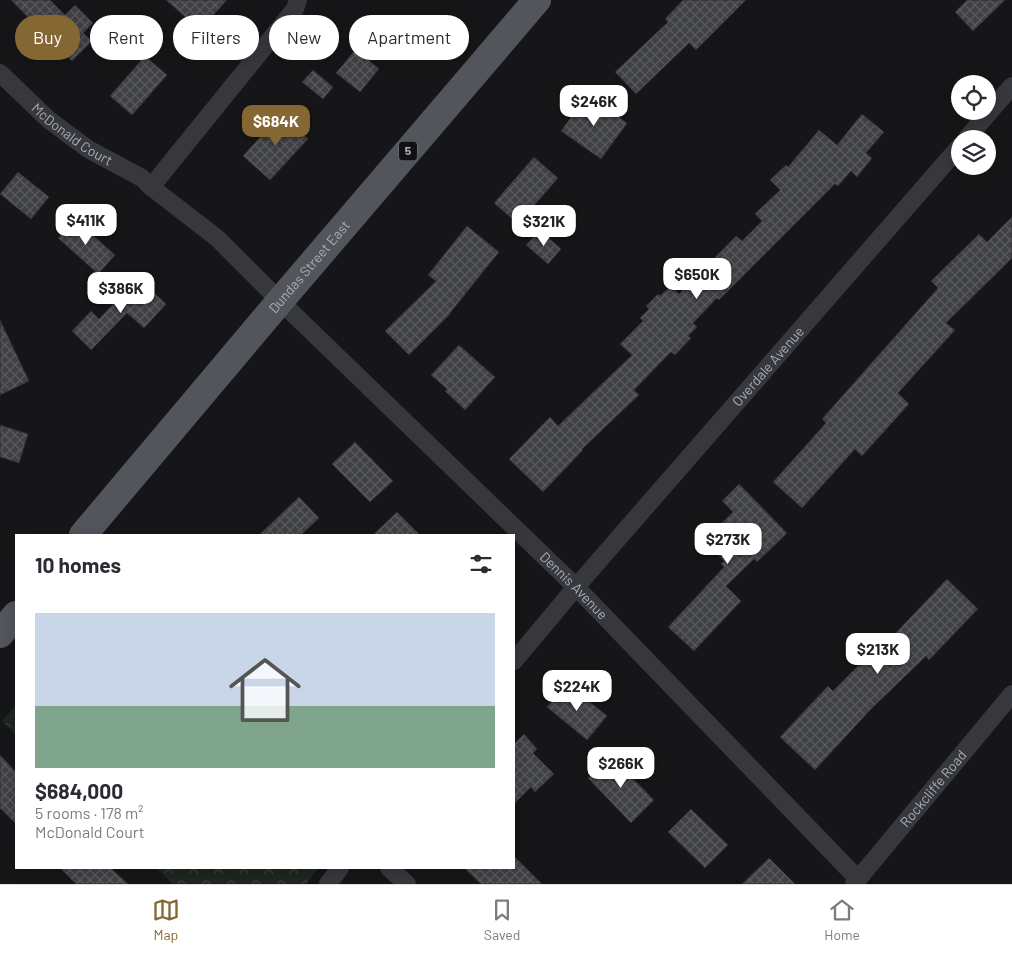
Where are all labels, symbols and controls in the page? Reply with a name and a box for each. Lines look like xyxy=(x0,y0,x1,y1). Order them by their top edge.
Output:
chip: Buy xyxy=(15,15,80,60)
chip: Rent xyxy=(90,15,163,60)
chip: Filters xyxy=(173,15,259,60)
chip: New xyxy=(269,15,339,60)
chip: Apartment xyxy=(349,15,469,60)
map controls xyxy=(951,75,996,175)
button: locate xyxy=(951,75,996,120)
pin: $246K xyxy=(559,84,629,127)
text: $246K xyxy=(571,91,617,110)
street label: McDonald Court xyxy=(28,99,116,169)
pin: $684K xyxy=(241,104,311,147)
text: $684K xyxy=(253,111,299,130)
button: layers xyxy=(951,130,996,175)
road number: 5 xyxy=(399,142,417,160)
pin: $411K xyxy=(51,204,121,246)
pin: $321K xyxy=(509,204,579,247)
text: $411K xyxy=(67,210,105,229)
text: $321K xyxy=(523,211,565,230)
street label: Dundas Street East xyxy=(265,217,353,316)
pin: $650K xyxy=(662,258,732,300)
text: $650K xyxy=(674,264,720,283)
pin: $386K xyxy=(86,272,156,314)
text: $386K xyxy=(98,278,144,297)
street label: Overdale Avenue xyxy=(728,323,807,410)
pin: $273K xyxy=(693,522,763,565)
text: $273K xyxy=(706,529,750,548)
street label: Dennis Avenue xyxy=(537,548,612,623)
icon: filters xyxy=(467,550,495,578)
text: 10 homes xyxy=(35,552,121,577)
pin: $213K xyxy=(843,632,913,675)
text: $213K xyxy=(857,639,899,658)
icon: home xyxy=(220,645,310,735)
pin: $224K xyxy=(542,670,612,712)
text: $224K xyxy=(554,676,600,695)
pin: $266K xyxy=(586,746,656,789)
street label: Rockcliffe Road xyxy=(896,746,970,830)
text: $266K xyxy=(598,753,644,772)
text: $684,000 xyxy=(35,778,123,803)
text: 5 rooms · 178 m² xyxy=(35,803,143,822)
text: McDonald Court xyxy=(35,822,145,841)
tab: Map xyxy=(152,896,180,943)
tab: Saved xyxy=(484,896,520,943)
tab: Home xyxy=(824,896,860,943)

